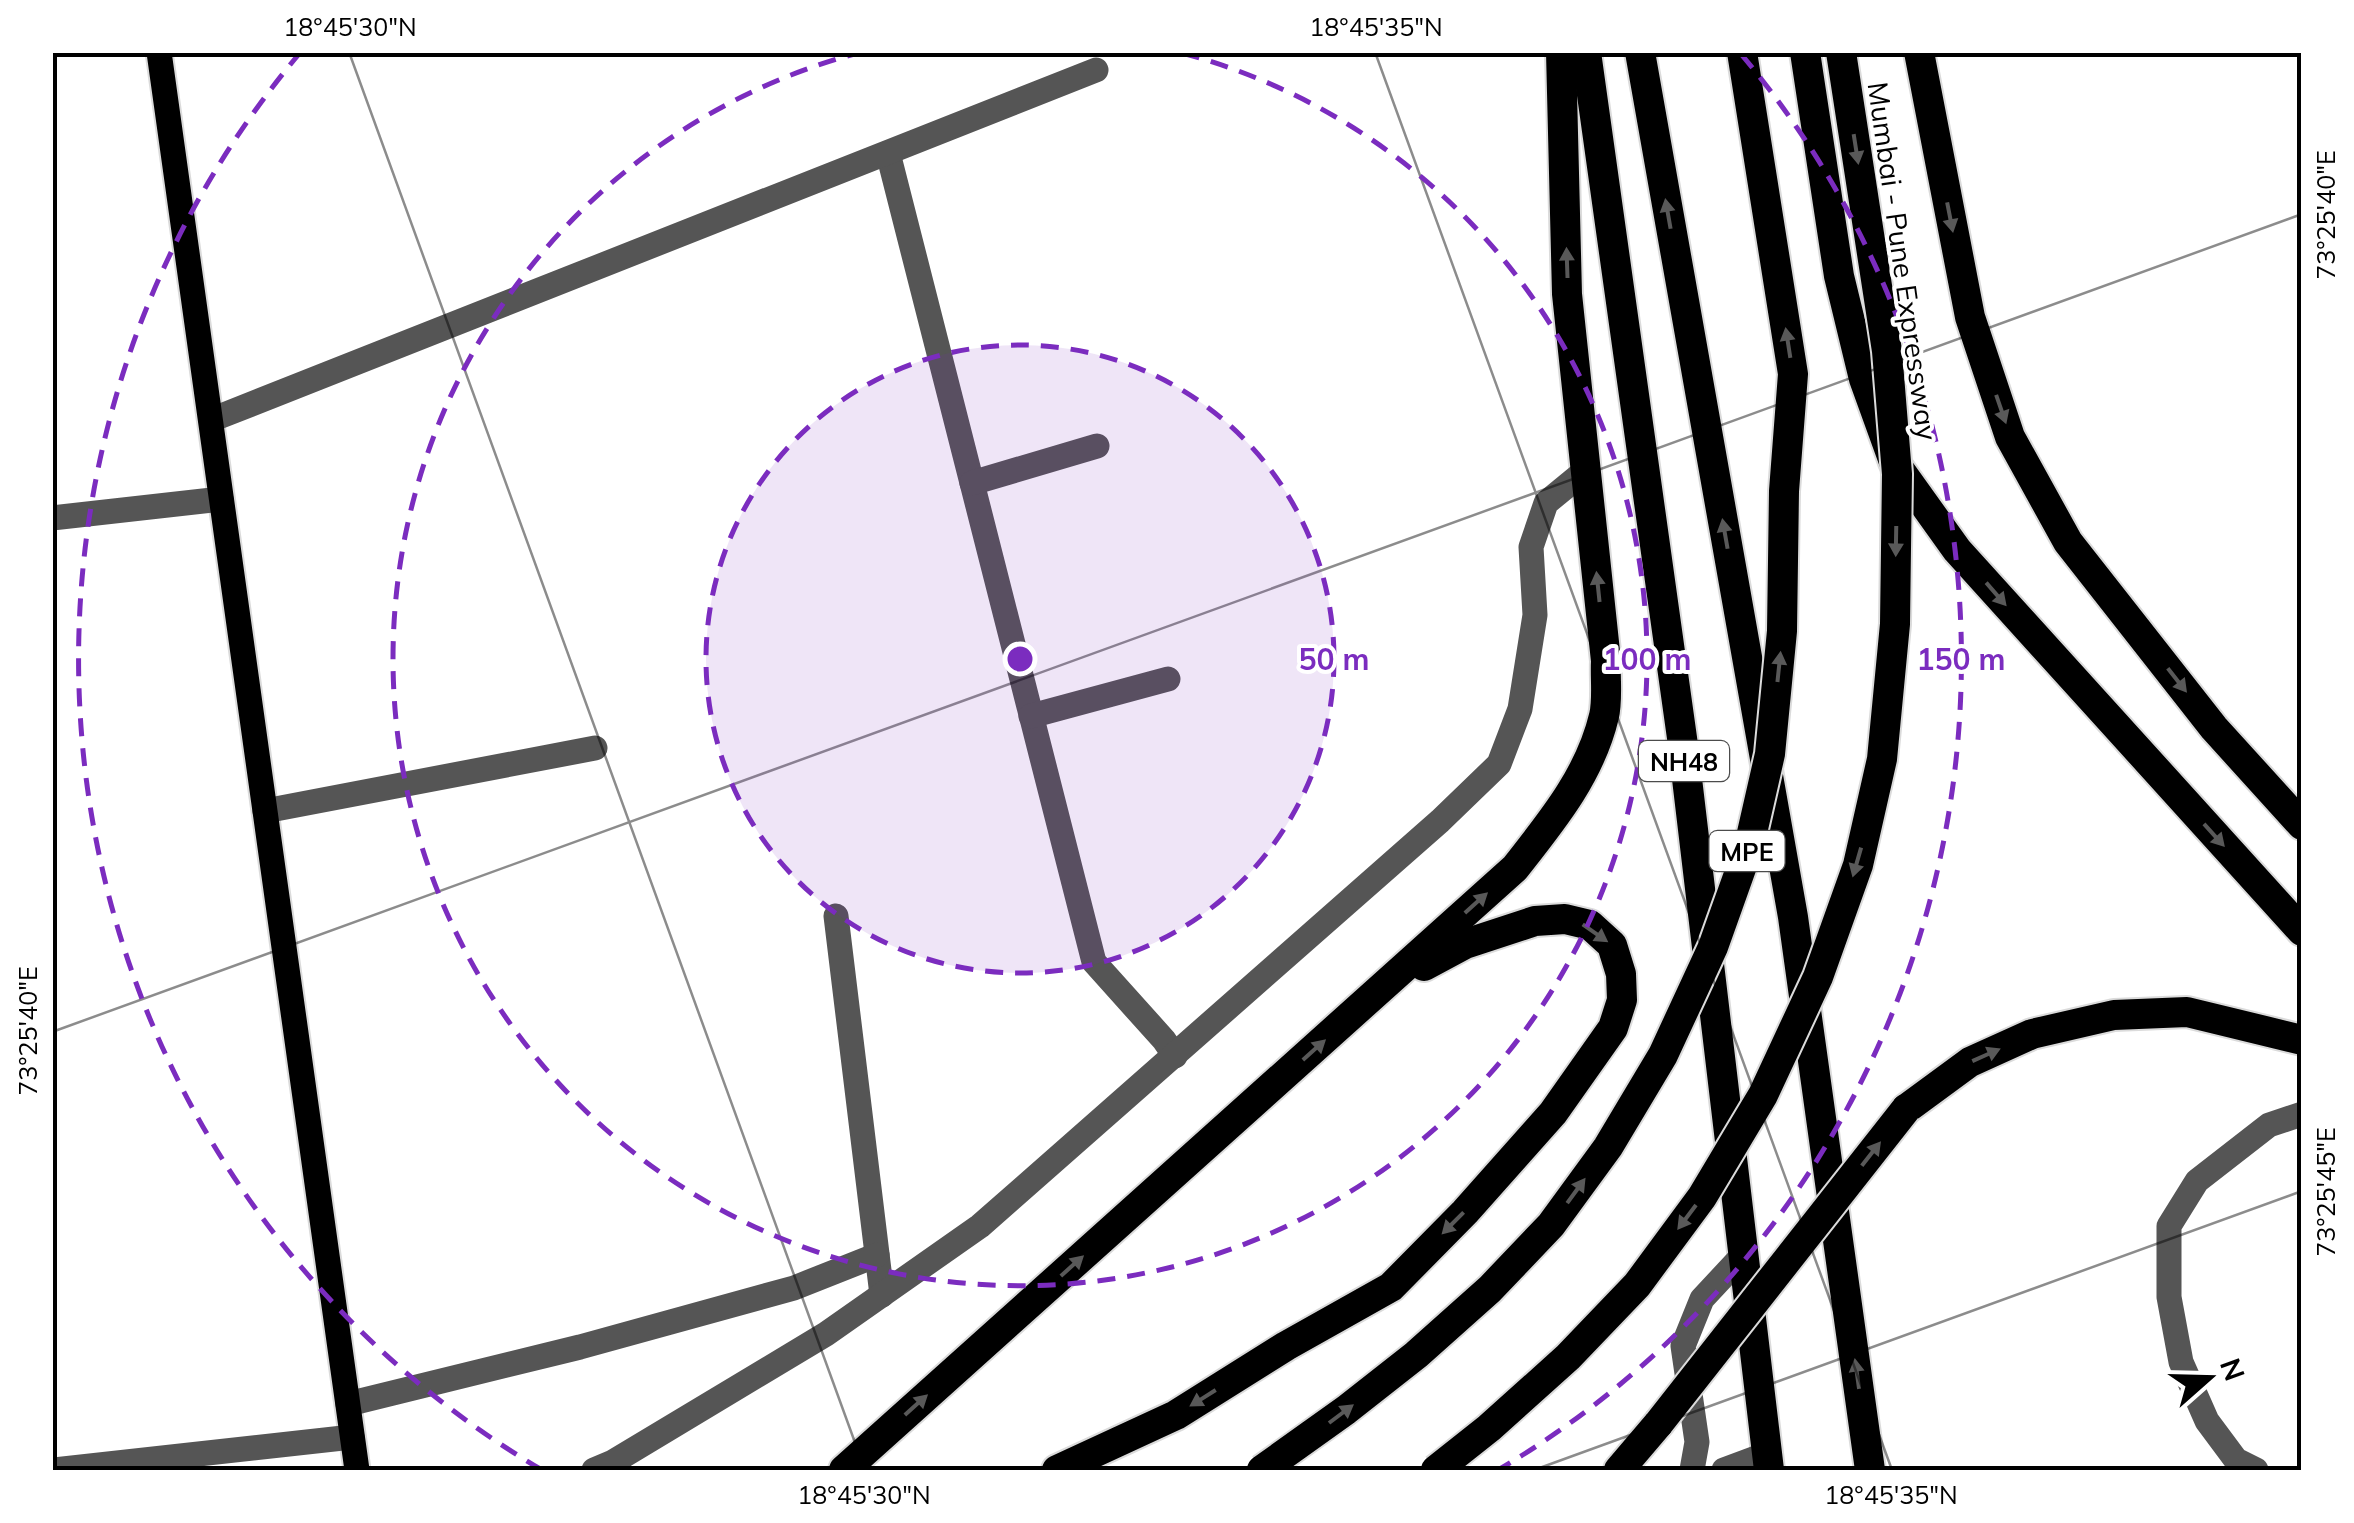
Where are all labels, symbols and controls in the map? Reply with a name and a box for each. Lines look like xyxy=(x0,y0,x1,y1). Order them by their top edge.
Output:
text: 18°45'30"N xyxy=(283,11,417,42)
text: 18°45'35"N xyxy=(1309,11,1443,42)
street label: Mumbai - Pune Expressway xyxy=(1861,80,1945,442)
one-way arrow xyxy=(1849,134,1865,165)
text: 73°25'40"E xyxy=(2310,150,2341,280)
one-way arrow xyxy=(1660,198,1675,230)
one-way arrow xyxy=(1943,202,1959,233)
one-way arrow xyxy=(1558,247,1574,279)
one-way arrow xyxy=(1780,326,1795,358)
one-way arrow xyxy=(1994,395,2009,425)
one-way arrow xyxy=(1717,518,1732,550)
one-way arrow xyxy=(1888,526,1904,558)
one-way arrow xyxy=(1590,570,1606,602)
one-way arrow xyxy=(1984,582,2006,607)
text: 50 m xyxy=(1298,640,1370,678)
text: 100 m xyxy=(1602,640,1692,678)
text: 150 m xyxy=(1916,640,2006,678)
centre of rings xyxy=(1002,641,1038,677)
one-way arrow xyxy=(1771,650,1787,682)
one-way arrow xyxy=(2166,667,2187,693)
road number: NH48 xyxy=(1639,741,1729,781)
one-way arrow xyxy=(2203,822,2225,847)
road number: MPE xyxy=(1710,831,1784,871)
one-way arrow xyxy=(1849,847,1865,878)
one-way arrow xyxy=(1464,892,1488,915)
one-way arrow xyxy=(1582,923,1608,942)
text: 73°25'40"E xyxy=(12,966,43,1096)
one-way arrow xyxy=(1301,1039,1326,1061)
one-way arrow xyxy=(1972,1047,2001,1063)
text: 73°25'45"E xyxy=(2310,1127,2341,1257)
one-way arrow xyxy=(1860,1141,1881,1167)
one-way arrow xyxy=(1565,1178,1585,1204)
one-way arrow xyxy=(1678,1204,1698,1230)
one-way arrow xyxy=(1442,1211,1465,1235)
one-way arrow xyxy=(1059,1256,1084,1278)
north arrow xyxy=(2159,1328,2259,1428)
text: N xyxy=(2213,1353,2253,1385)
one-way arrow xyxy=(1848,1358,1864,1389)
one-way arrow xyxy=(1189,1389,1217,1406)
one-way arrow xyxy=(903,1395,928,1417)
one-way arrow xyxy=(1328,1404,1354,1425)
text: 18°45'30"N xyxy=(797,1479,931,1510)
text: 18°45'35"N xyxy=(1824,1479,1958,1510)

